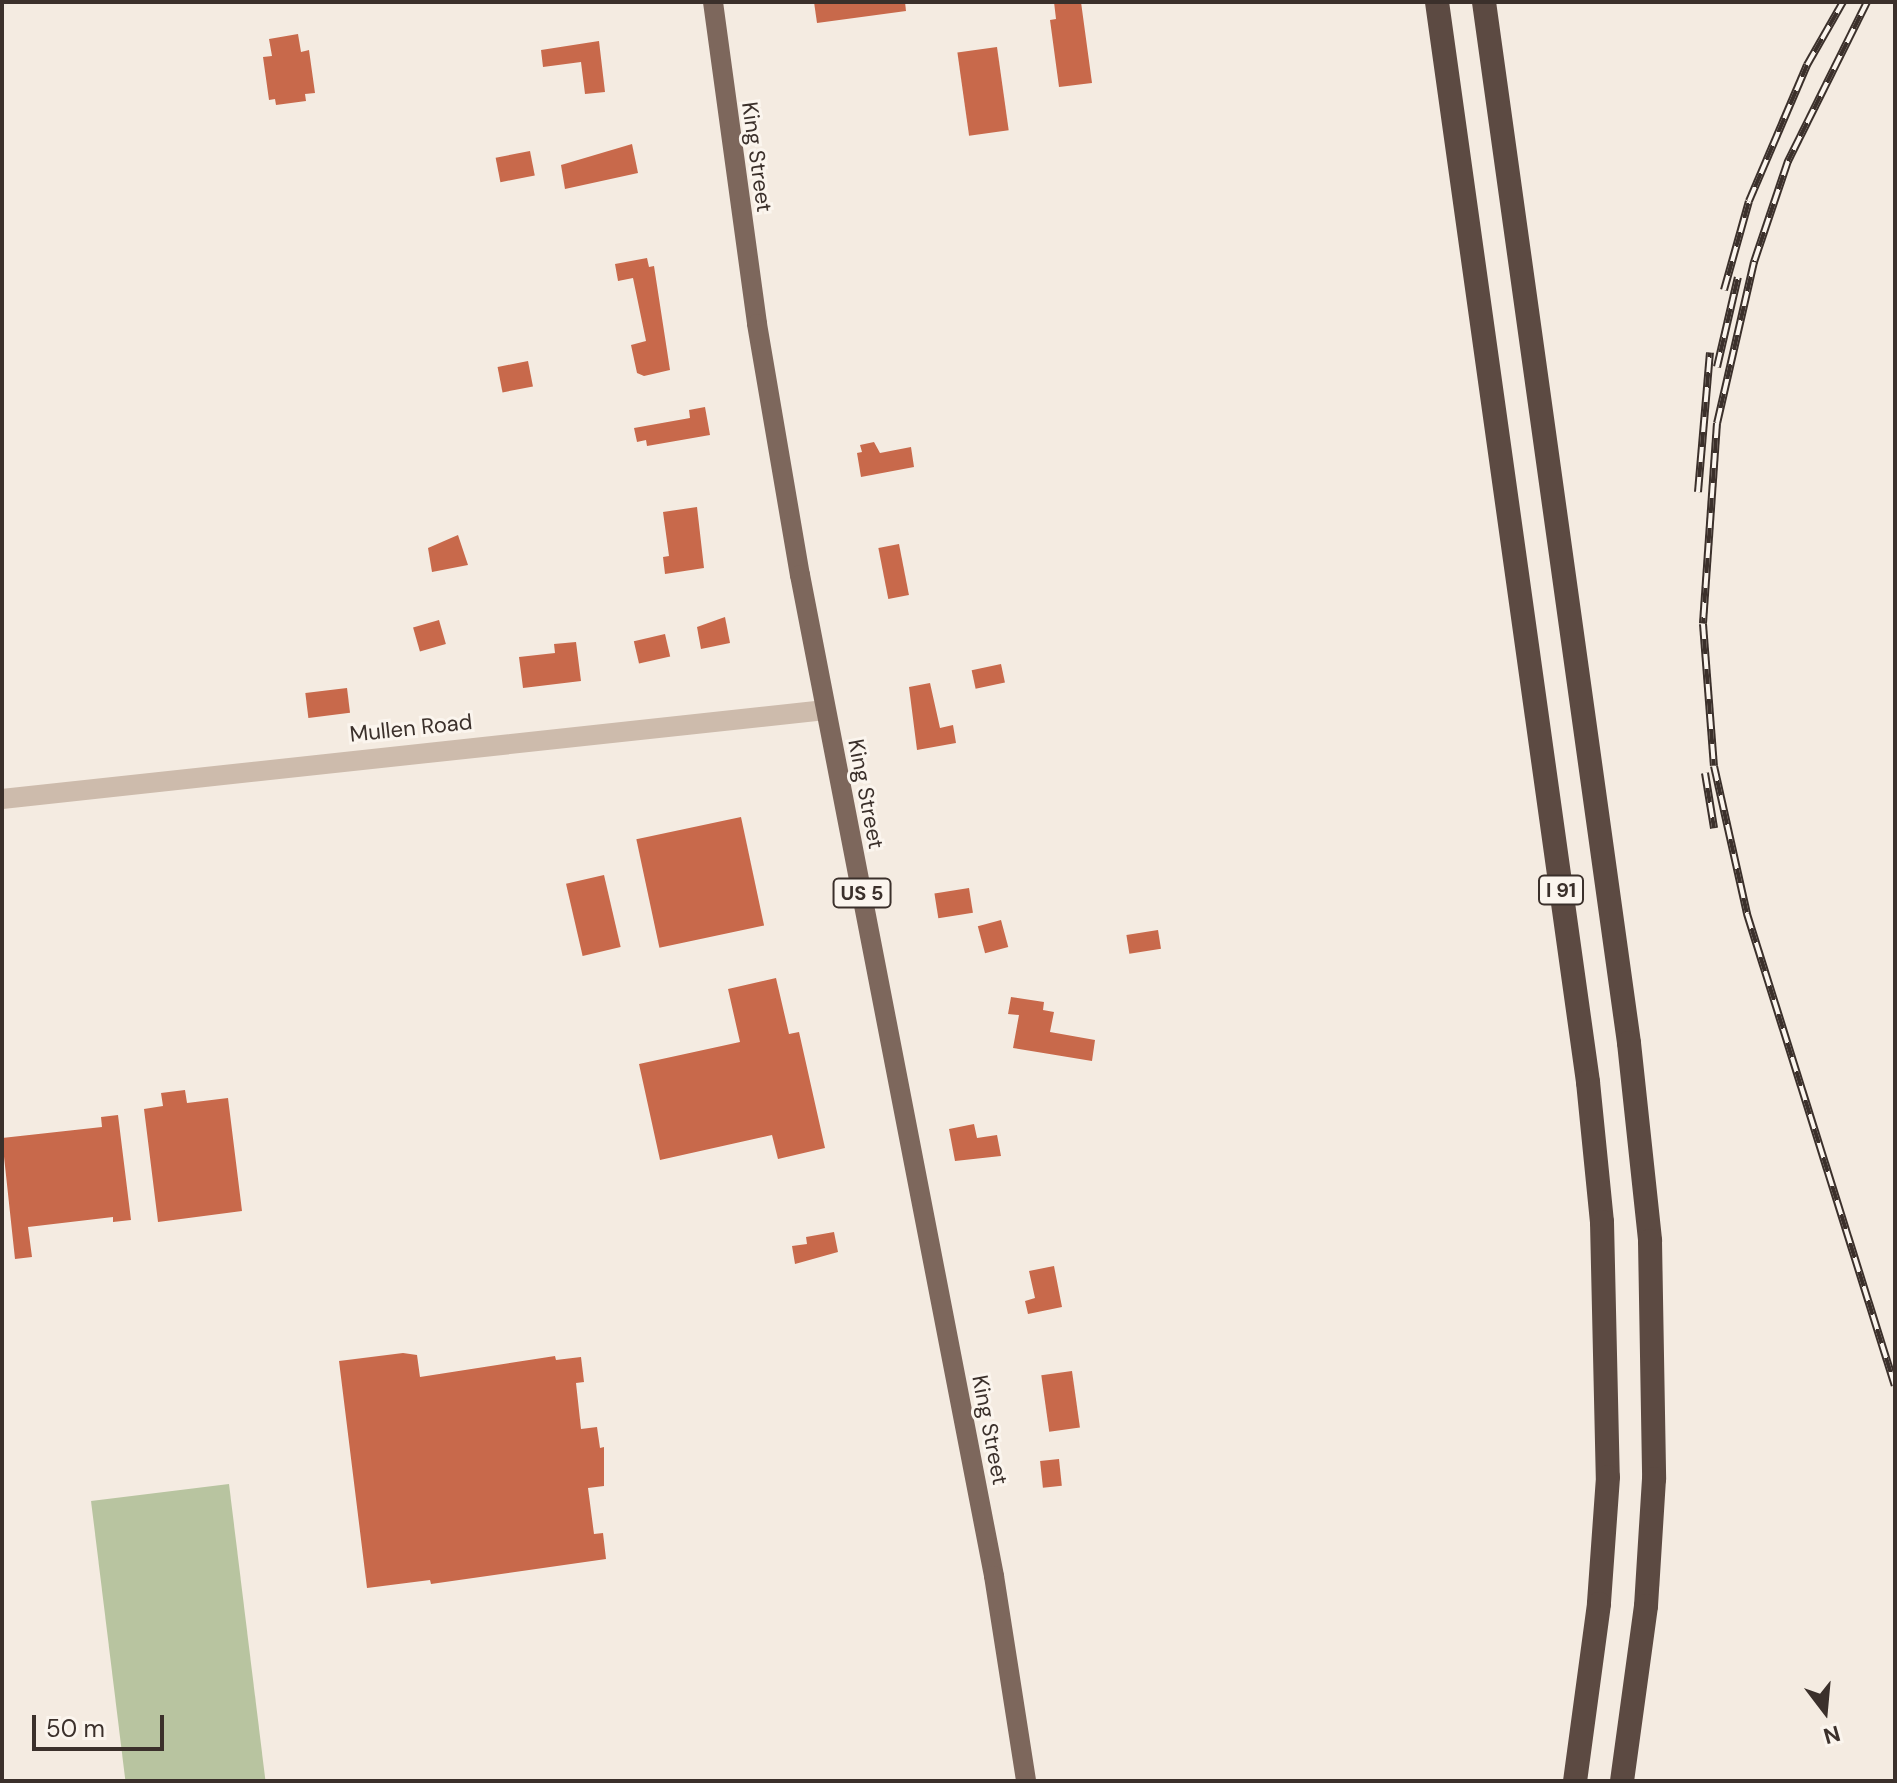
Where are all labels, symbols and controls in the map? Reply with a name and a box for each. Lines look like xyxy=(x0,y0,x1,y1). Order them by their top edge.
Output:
street label: King Street xyxy=(736,100,778,214)
street label: Mullen Road xyxy=(348,708,474,748)
street label: King Street xyxy=(842,737,890,851)
road number: I 91 xyxy=(1537,874,1585,906)
road number: US 5 xyxy=(832,877,892,909)
street label: King Street xyxy=(966,1373,1014,1487)
north arrow xyxy=(1785,1671,1865,1751)
scale bar xyxy=(36,1699,168,1749)
text: 50 m xyxy=(46,1713,105,1744)
text: N xyxy=(1820,1718,1843,1751)

